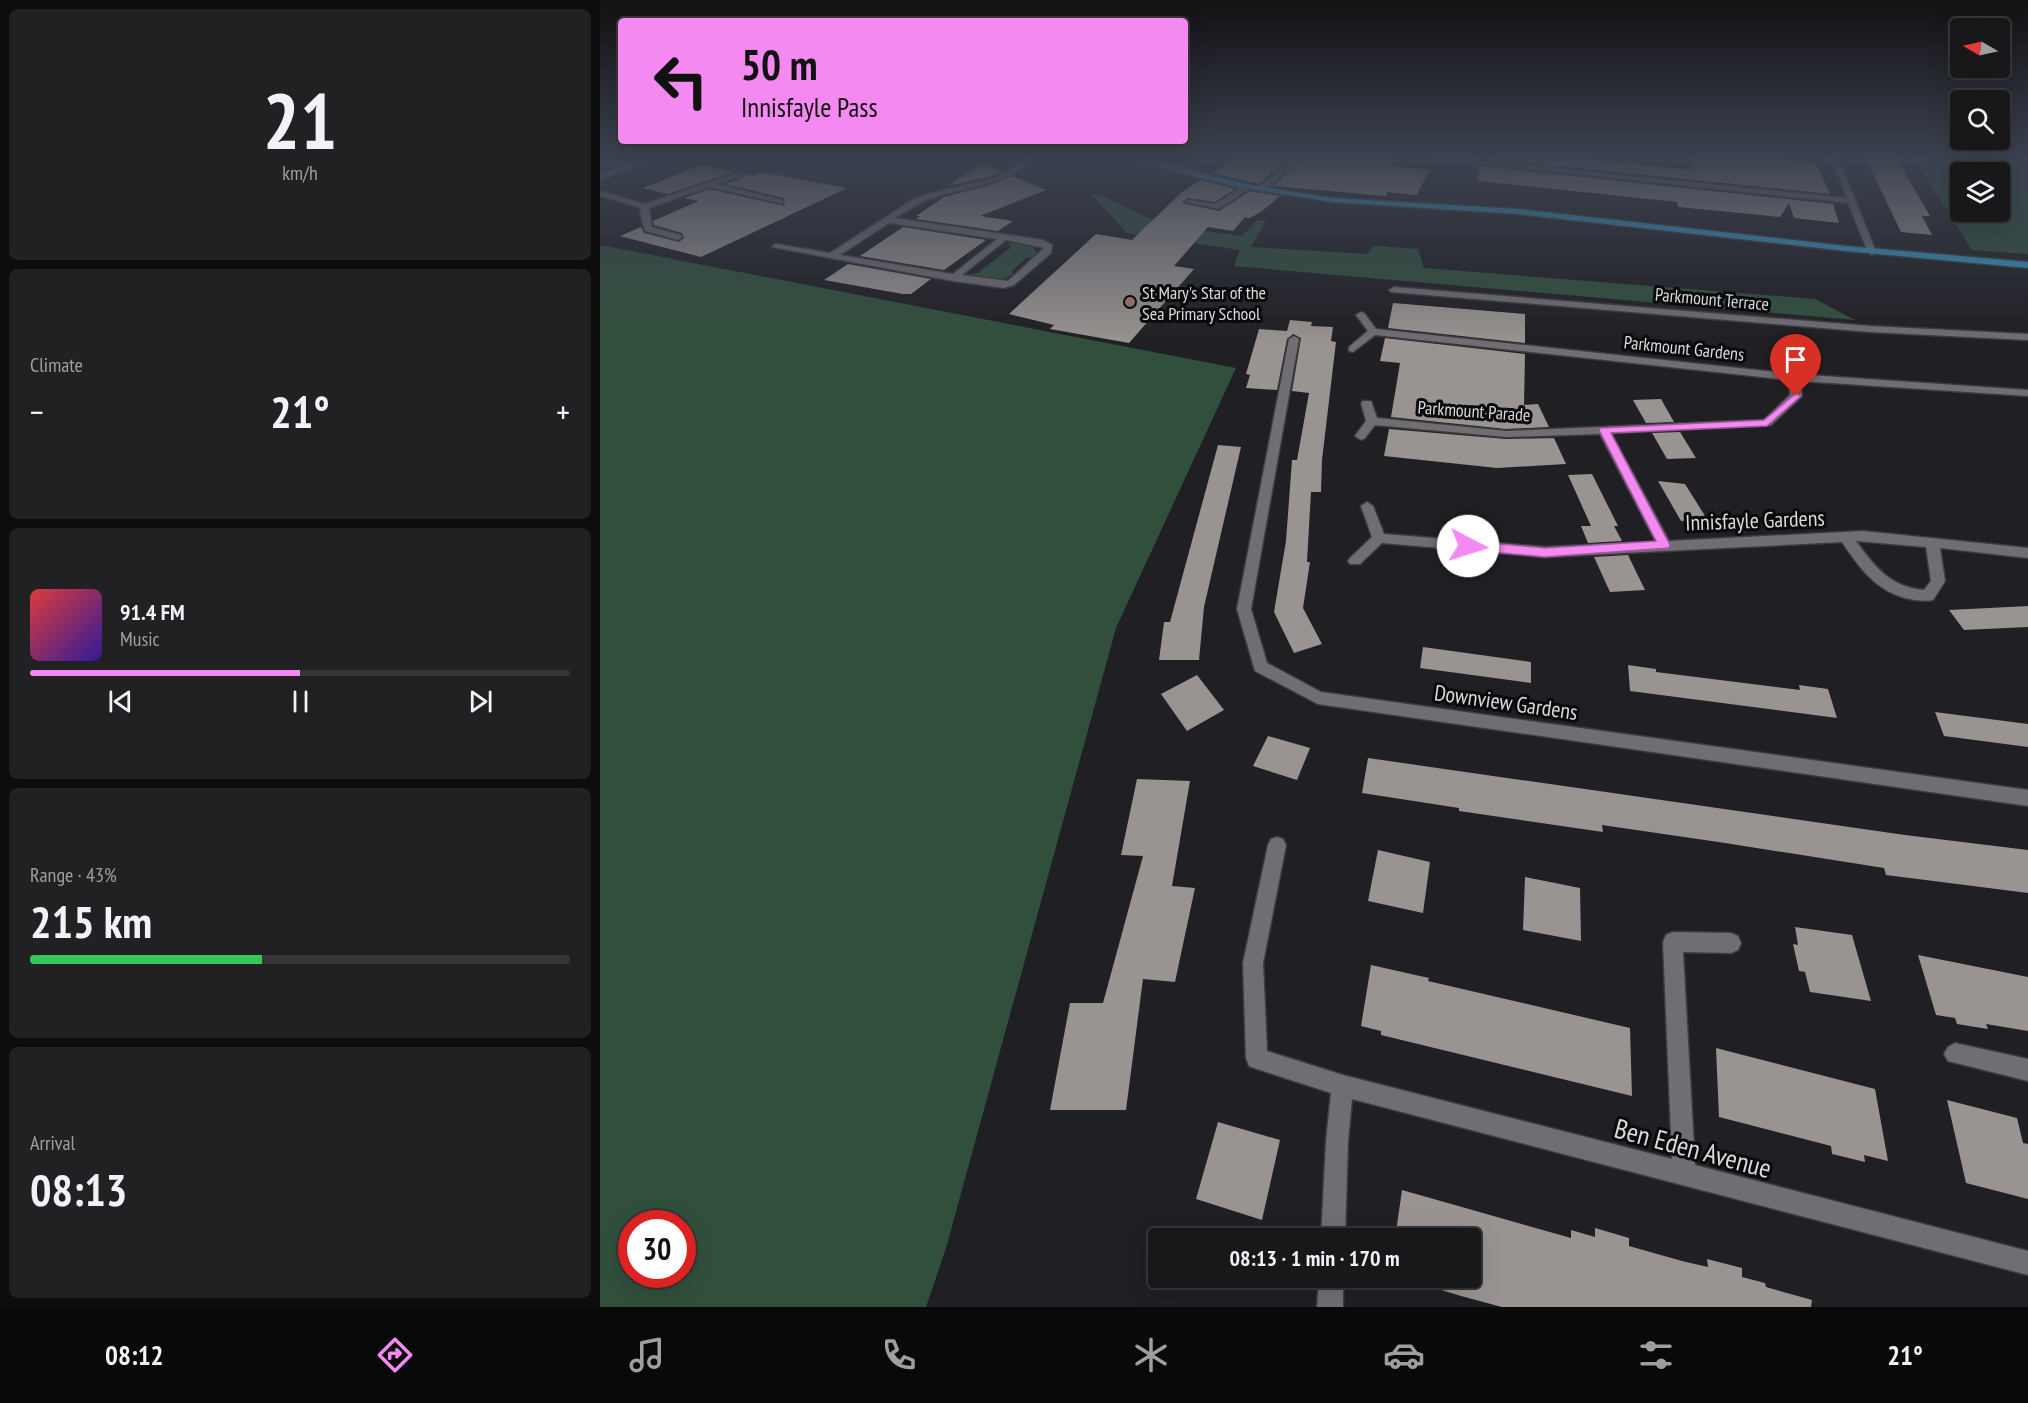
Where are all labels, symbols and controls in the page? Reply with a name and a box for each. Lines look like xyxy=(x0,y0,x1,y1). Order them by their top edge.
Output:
north arrow xyxy=(1950,18,2010,78)
map controls xyxy=(1950,18,2010,222)
text: 50 m xyxy=(741,37,818,92)
icon: left xyxy=(642,42,720,120)
text: 21 xyxy=(263,70,337,171)
text: Innisfayle Pass xyxy=(741,90,878,124)
button: search xyxy=(1950,90,2010,150)
text: km/h xyxy=(282,160,318,186)
button: layers xyxy=(1950,162,2010,222)
place label: St Mary's Star of the Sea Primary School xyxy=(1142,281,1266,325)
street label: Parkmount Terrace xyxy=(1654,283,1770,315)
marker: St Mary's Star of the Sea Primary School xyxy=(1123,295,1137,309)
street label: Parkmount Gardens xyxy=(1623,330,1745,366)
pin xyxy=(1770,334,1821,396)
icon: arrive xyxy=(1779,343,1812,376)
text: Climate xyxy=(30,352,83,378)
text: 21° xyxy=(270,382,330,440)
text: − xyxy=(30,390,44,433)
text: + xyxy=(556,390,570,433)
street label: Parkmount Parade xyxy=(1417,396,1531,426)
street label: Innisfayle Gardens xyxy=(1685,504,1825,536)
position arrow xyxy=(1436,514,1500,578)
text: 91.4 FM xyxy=(120,598,185,626)
text: Music xyxy=(120,626,160,652)
street label: Downview Gardens xyxy=(1433,678,1579,726)
icon: previous xyxy=(104,685,137,718)
icon: pause xyxy=(284,685,317,718)
icon: next xyxy=(464,685,497,718)
text: Range · 43% xyxy=(30,862,117,888)
text: 215 km xyxy=(30,892,152,950)
street label: Ben Eden Avenue xyxy=(1611,1111,1775,1185)
text: Arrival xyxy=(30,1130,75,1156)
text: 08:13 xyxy=(30,1160,127,1218)
speed limit sign: 30 xyxy=(618,1210,696,1288)
text: 08:13 · 1 min · 170 m xyxy=(1229,1244,1400,1272)
icon: directions xyxy=(374,1334,416,1376)
icon: music xyxy=(626,1334,668,1376)
icon: phone xyxy=(878,1334,920,1376)
icon: climate xyxy=(1130,1334,1172,1376)
icon: car xyxy=(1383,1334,1425,1376)
icon: filters xyxy=(1635,1334,1677,1376)
text: 08:12 xyxy=(105,1338,164,1372)
text: 21° xyxy=(1887,1338,1923,1372)

